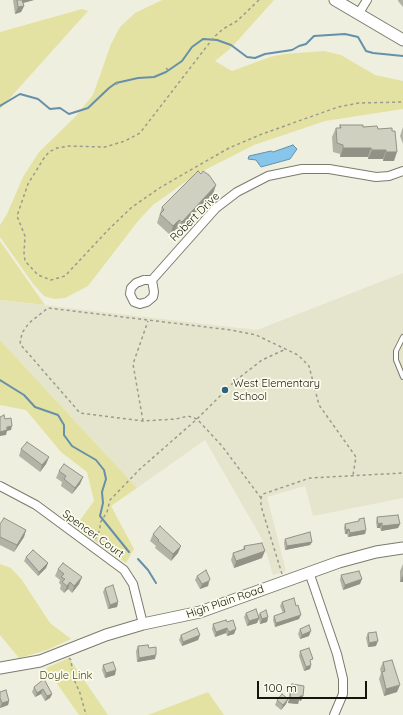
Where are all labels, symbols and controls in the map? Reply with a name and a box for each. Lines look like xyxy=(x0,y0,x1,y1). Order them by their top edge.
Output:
street label: Robert Drive xyxy=(168,190,222,244)
place label: West Elementary School xyxy=(233,377,320,403)
marker: West Elementary School xyxy=(220,385,230,395)
street label: Spencer Court xyxy=(60,507,126,561)
street label: High Plain Road xyxy=(184,583,266,621)
park label: Doyle Link xyxy=(40,669,92,683)
scale bar xyxy=(259,673,369,699)
text: 100 m xyxy=(264,680,297,695)

